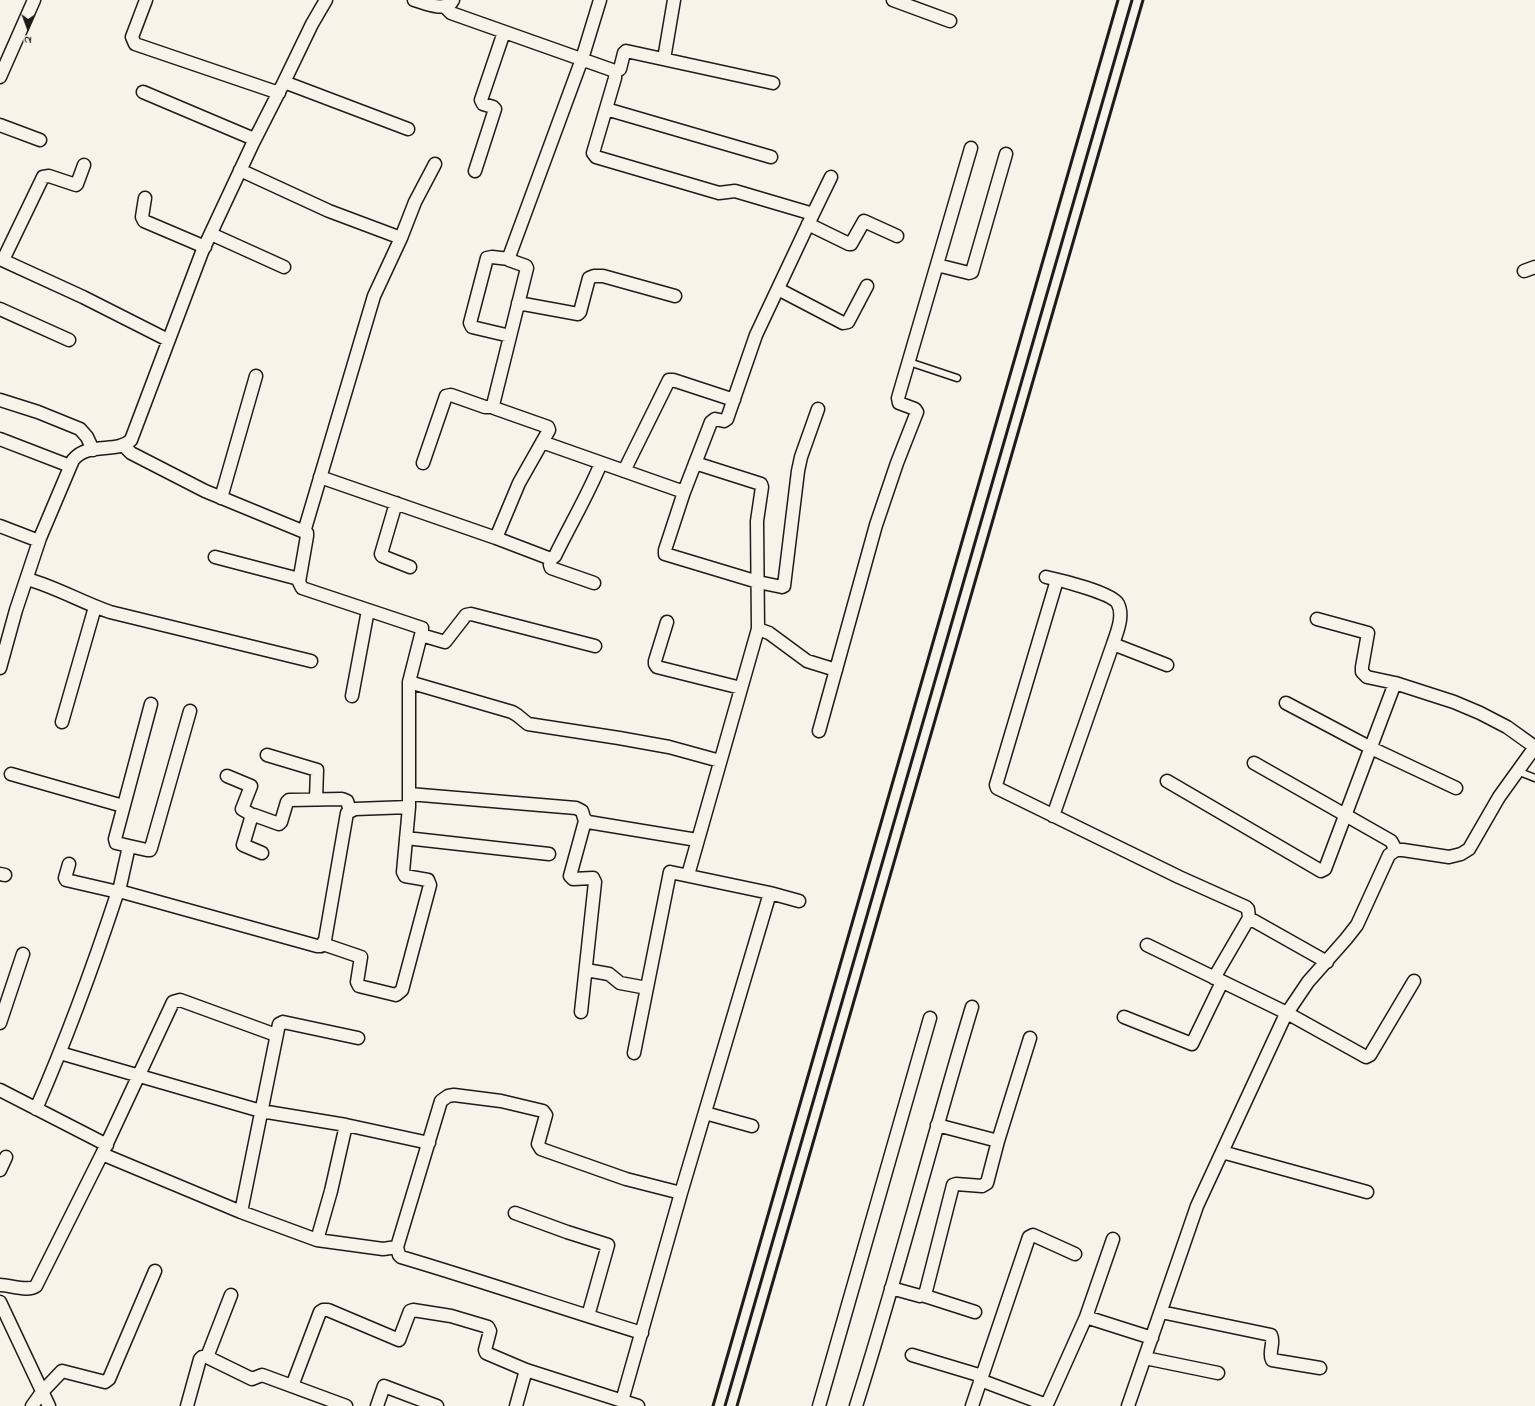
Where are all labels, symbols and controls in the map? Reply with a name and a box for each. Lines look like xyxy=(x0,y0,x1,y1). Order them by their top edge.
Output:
north arrow xyxy=(8,8,48,48)
text: N xyxy=(24,32,32,48)

